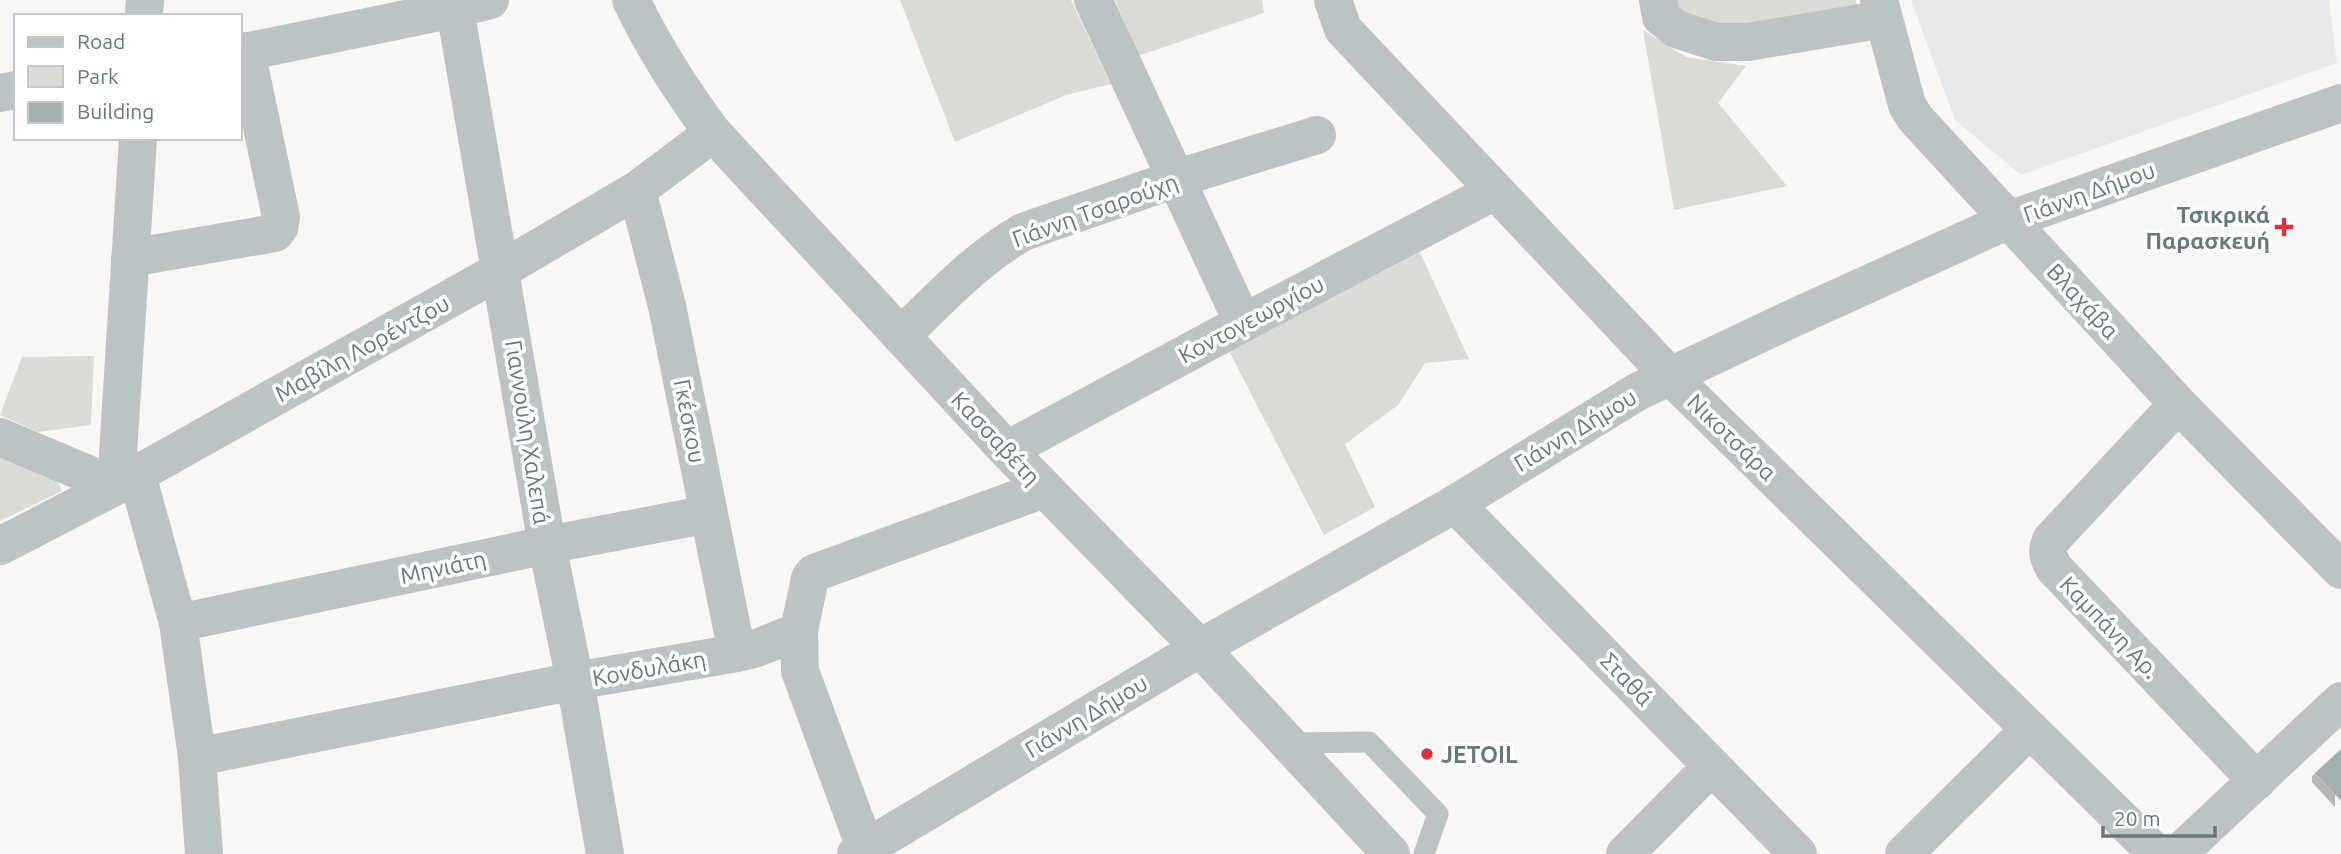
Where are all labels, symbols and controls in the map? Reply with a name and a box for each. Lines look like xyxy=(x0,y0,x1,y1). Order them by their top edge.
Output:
legend xyxy=(14,14,242,140)
text: Road xyxy=(77,29,125,53)
text: Park xyxy=(77,64,119,88)
text: Building xyxy=(77,99,154,123)
street label: Γιάννη Δήμου xyxy=(2020,157,2158,227)
street label: Γιάννη Τσαρούχη xyxy=(1009,168,1181,252)
place label: Τσικρικά Παρασκευή xyxy=(2145,202,2270,253)
marker: Τσικρικά Παρασκευή xyxy=(2276,219,2292,235)
street label: Βλαχάβα xyxy=(2042,259,2124,344)
street label: Κοντογεωργίου xyxy=(1174,270,1328,368)
street label: Μαβίλη Λορέντζου xyxy=(271,290,454,407)
street label: Γιαννούλη Χαλεπά xyxy=(501,338,555,526)
street label: Γκέσκου xyxy=(670,377,710,465)
street label: Γιάννη Δήμου xyxy=(1509,384,1641,476)
street label: Κασσαβέτη xyxy=(947,386,1045,490)
street label: Νικοτσάρα xyxy=(1683,389,1781,485)
street label: Μηνιάτη xyxy=(398,546,488,588)
street label: Καμπάνη Αρ. xyxy=(2055,571,2165,683)
street label: Κονδυλάκη xyxy=(590,646,708,690)
street label: Σταθά xyxy=(1596,648,1658,711)
street label: Γιάννη Δήμου xyxy=(1020,670,1152,762)
place label: JETOIL xyxy=(1441,742,1518,767)
marker: JETOIL xyxy=(1419,746,1435,762)
scale bar xyxy=(2103,794,2215,838)
text: 20 m xyxy=(2114,806,2161,830)

